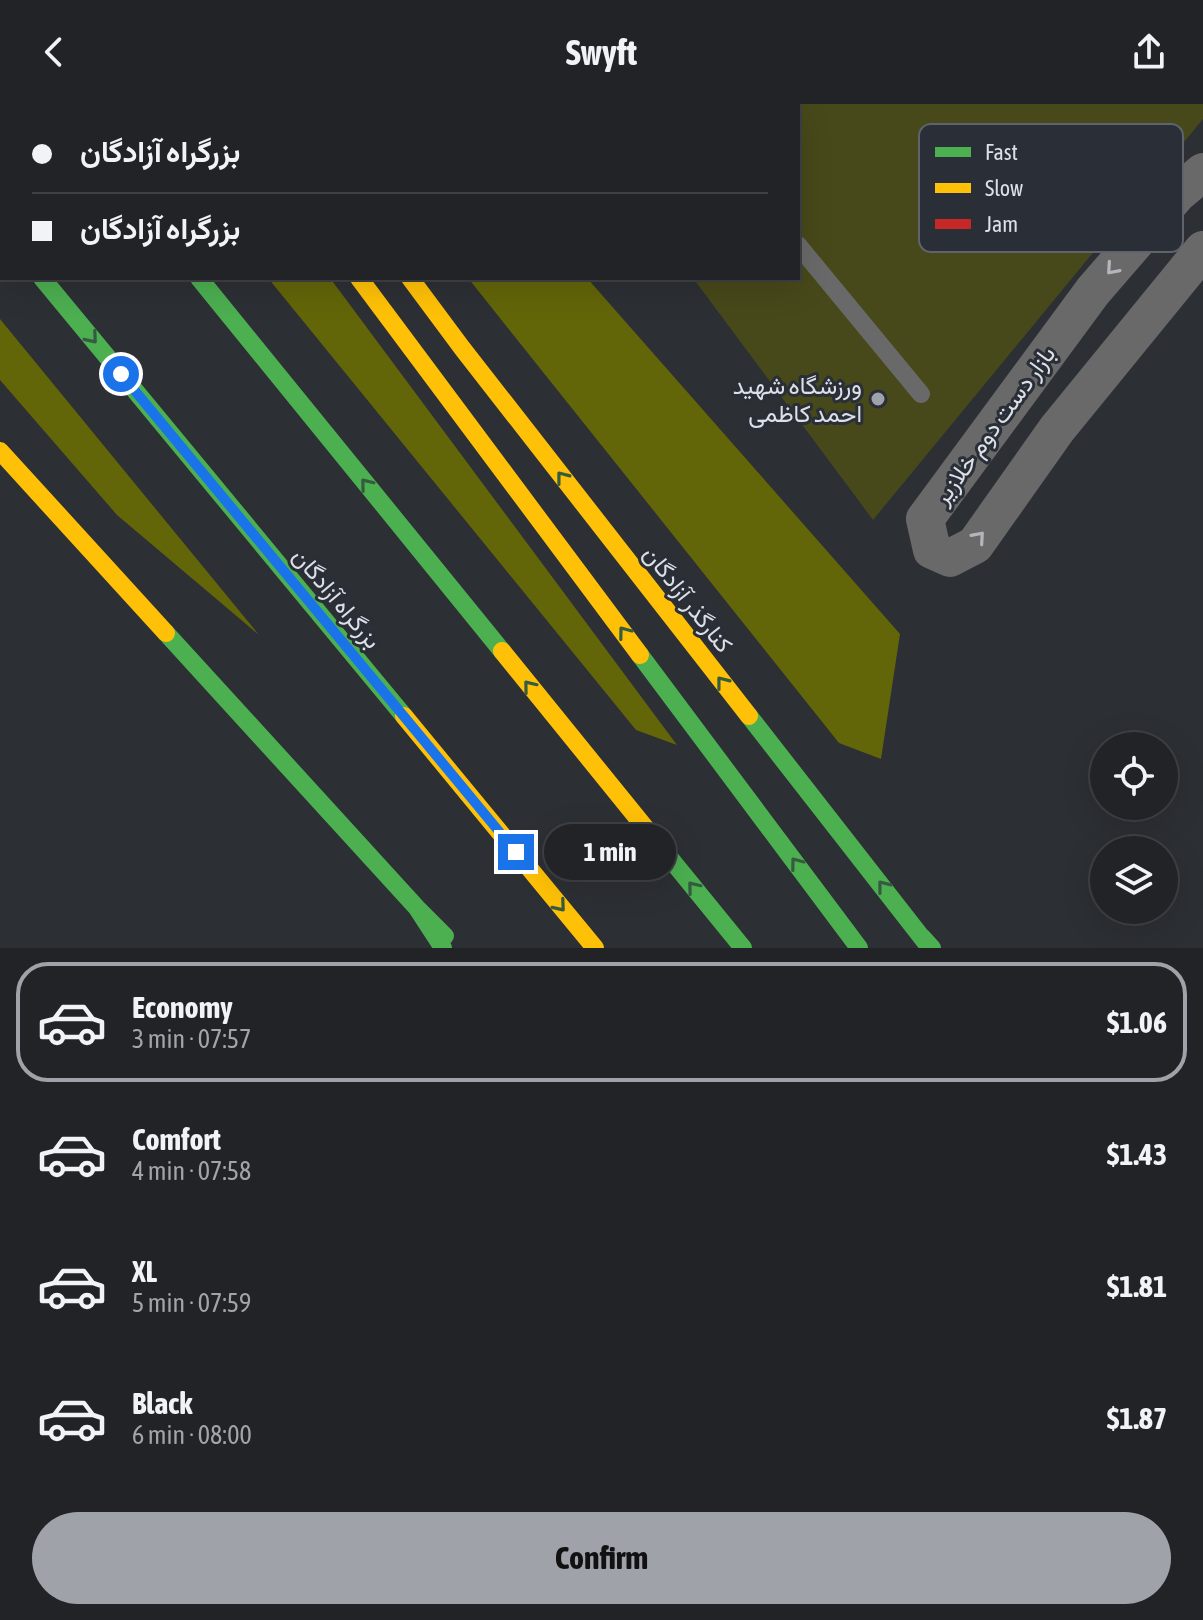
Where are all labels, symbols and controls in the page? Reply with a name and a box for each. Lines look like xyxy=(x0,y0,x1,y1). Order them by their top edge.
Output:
icon: back xyxy=(32,30,76,74)
icon: share xyxy=(1127,30,1171,74)
text: Swyft xyxy=(566,31,637,73)
legend xyxy=(919,124,1183,252)
text: بزرگراه آزادگان xyxy=(80,134,240,168)
text: Fast xyxy=(985,139,1018,165)
text: Slow xyxy=(985,175,1023,201)
text: بزرگراه آزادگان xyxy=(80,211,240,245)
text: Jam xyxy=(985,211,1018,237)
one-way arrow xyxy=(1107,260,1121,275)
one-way arrow xyxy=(82,329,97,343)
street label: بازار دست دوم خلازیر xyxy=(927,341,1063,512)
route start xyxy=(103,356,139,392)
place label: ورزشگاه شهید احمد کاظمی xyxy=(733,372,862,428)
marker: ورزشگاه شهید احمد کاظمی xyxy=(869,390,887,408)
one-way arrow xyxy=(557,472,572,486)
one-way arrow xyxy=(361,478,375,493)
one-way arrow xyxy=(970,532,984,546)
street label: کنارگذر آزادگان xyxy=(636,540,738,659)
street label: بزرگراه آزادگان xyxy=(286,542,387,655)
one-way arrow xyxy=(619,626,633,641)
one-way arrow xyxy=(717,677,732,691)
one-way arrow xyxy=(525,680,539,695)
map controls xyxy=(1090,732,1178,924)
button: locate xyxy=(1090,732,1178,820)
callout: 1 min xyxy=(544,824,676,880)
route end xyxy=(498,834,534,870)
button: layers xyxy=(1090,836,1178,924)
text: 1 min xyxy=(583,837,637,867)
one-way arrow xyxy=(791,857,805,872)
one-way arrow xyxy=(878,880,892,895)
one-way arrow xyxy=(689,882,703,897)
one-way arrow xyxy=(550,897,565,911)
icon: car xyxy=(36,986,108,1058)
text: Economy xyxy=(132,990,233,1024)
text: $1.06 xyxy=(1107,1005,1167,1039)
text: 3 min · 07:57 xyxy=(132,1024,251,1054)
icon: car xyxy=(36,1118,108,1190)
text: Comfort xyxy=(132,1122,221,1156)
text: $1.43 xyxy=(1107,1137,1167,1171)
text: 4 min · 07:58 xyxy=(132,1156,251,1186)
icon: car xyxy=(36,1250,108,1322)
text: XL xyxy=(132,1254,157,1288)
text: $1.81 xyxy=(1107,1269,1167,1303)
text: 5 min · 07:59 xyxy=(132,1288,251,1318)
icon: car xyxy=(36,1382,108,1454)
text: Black xyxy=(132,1386,192,1420)
text: $1.87 xyxy=(1107,1401,1167,1435)
text: 6 min · 08:00 xyxy=(132,1420,252,1450)
button: Confirm xyxy=(32,1512,1171,1604)

